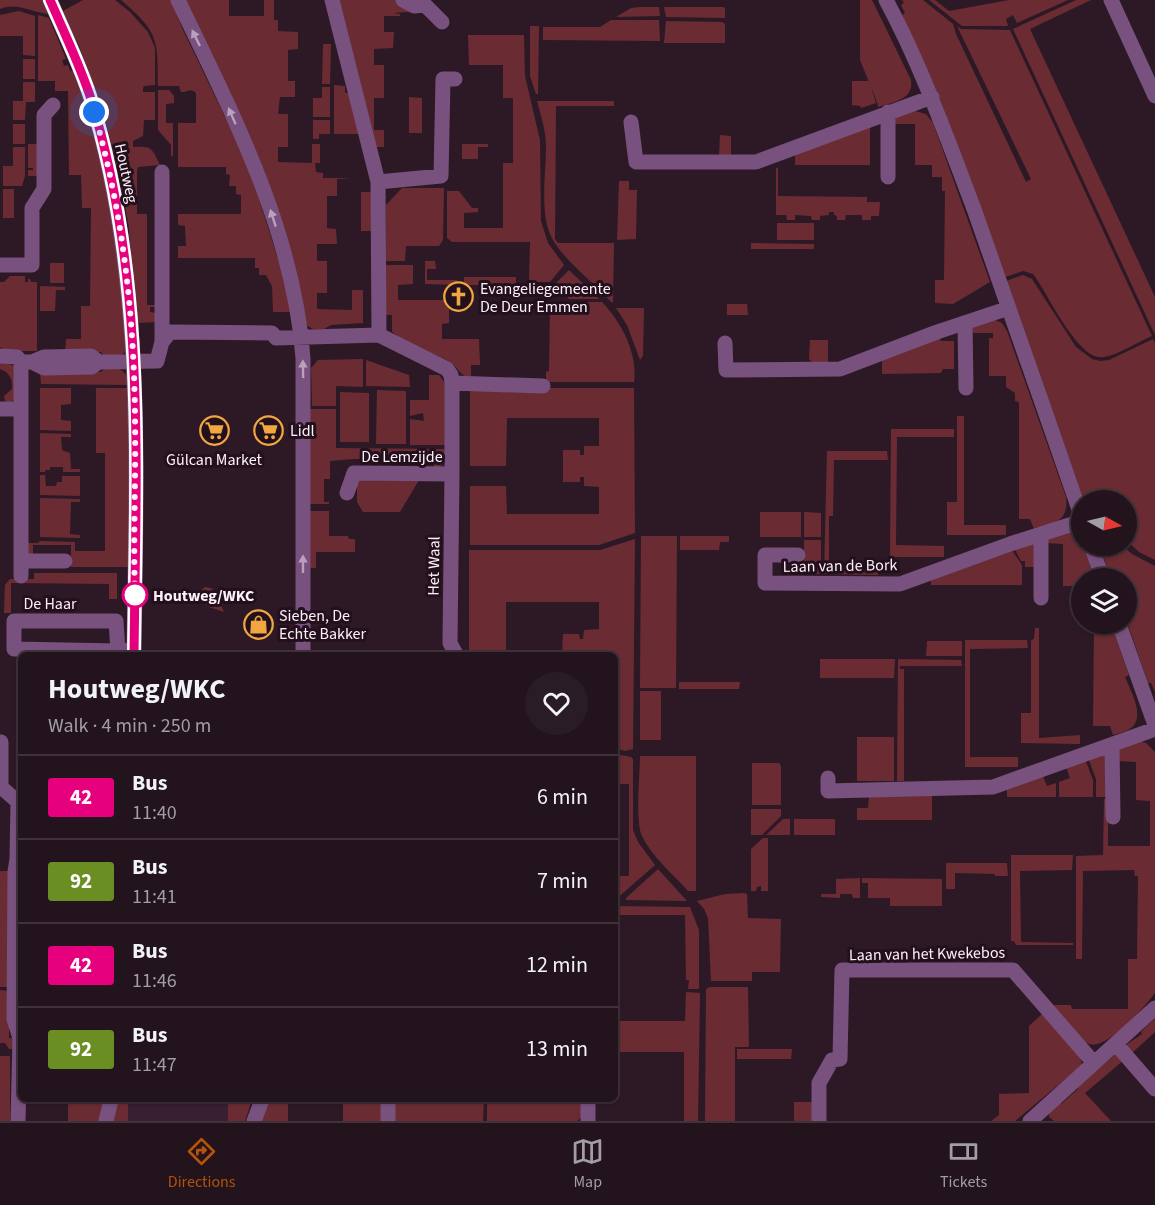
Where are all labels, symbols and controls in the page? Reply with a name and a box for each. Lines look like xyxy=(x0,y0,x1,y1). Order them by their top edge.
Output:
one-way arrow xyxy=(191,29,200,46)
your location xyxy=(79,97,109,127)
one-way arrow xyxy=(228,108,237,125)
street label: Houtweg xyxy=(109,141,143,205)
one-way arrow xyxy=(267,209,277,227)
place label: Evangeliegemeente De Deur Emmen xyxy=(480,278,611,318)
church icon: Evangeliegemeente De Deur Emmen xyxy=(443,281,475,313)
one-way arrow xyxy=(298,360,308,379)
supermarket icon: Lidl xyxy=(253,414,285,446)
supermarket icon: Gülcan Market xyxy=(198,415,230,447)
place label: Lidl xyxy=(290,420,315,442)
street label: De Lemzijde xyxy=(361,446,443,468)
place label: Gülcan Market xyxy=(166,449,263,471)
north arrow xyxy=(1071,490,1137,556)
map controls xyxy=(1071,490,1137,634)
street label: Het Waal xyxy=(422,536,446,596)
street label: Laan van de Bork xyxy=(783,554,898,578)
one-way arrow xyxy=(299,555,308,574)
button: layers xyxy=(1071,568,1137,634)
marker: Houtweg/WKC xyxy=(122,582,148,608)
place label: Houtweg/WKC xyxy=(153,585,254,607)
street label: De Haar xyxy=(23,593,77,615)
place label: Sieben, De Echte Bakker xyxy=(279,605,367,645)
shop icon: Sieben, De Echte Bakker xyxy=(242,608,274,640)
text: Houtweg/WKC xyxy=(48,669,225,709)
button: heart xyxy=(525,672,588,735)
text: Walk · 4 min · 250 m xyxy=(48,712,211,740)
text: Bus xyxy=(132,767,168,799)
text: 6 min xyxy=(537,781,588,813)
text: 42 xyxy=(70,782,92,812)
text: 11:40 xyxy=(132,799,177,827)
text: Bus xyxy=(132,851,168,883)
text: 7 min xyxy=(537,865,588,897)
text: 92 xyxy=(70,866,92,896)
text: 11:41 xyxy=(132,883,177,911)
text: Bus xyxy=(132,935,168,967)
street label: Laan van het Kwekebos xyxy=(849,942,1006,966)
text: 12 min xyxy=(526,949,588,981)
text: 42 xyxy=(70,950,92,980)
text: 11:46 xyxy=(132,967,177,995)
text: Bus xyxy=(132,1019,168,1051)
text: 13 min xyxy=(526,1033,588,1065)
text: 92 xyxy=(70,1034,92,1064)
text: 11:47 xyxy=(132,1051,177,1079)
tab: Directions xyxy=(168,1135,236,1193)
tab: Map xyxy=(571,1135,604,1193)
tab: Tickets xyxy=(940,1135,987,1193)

